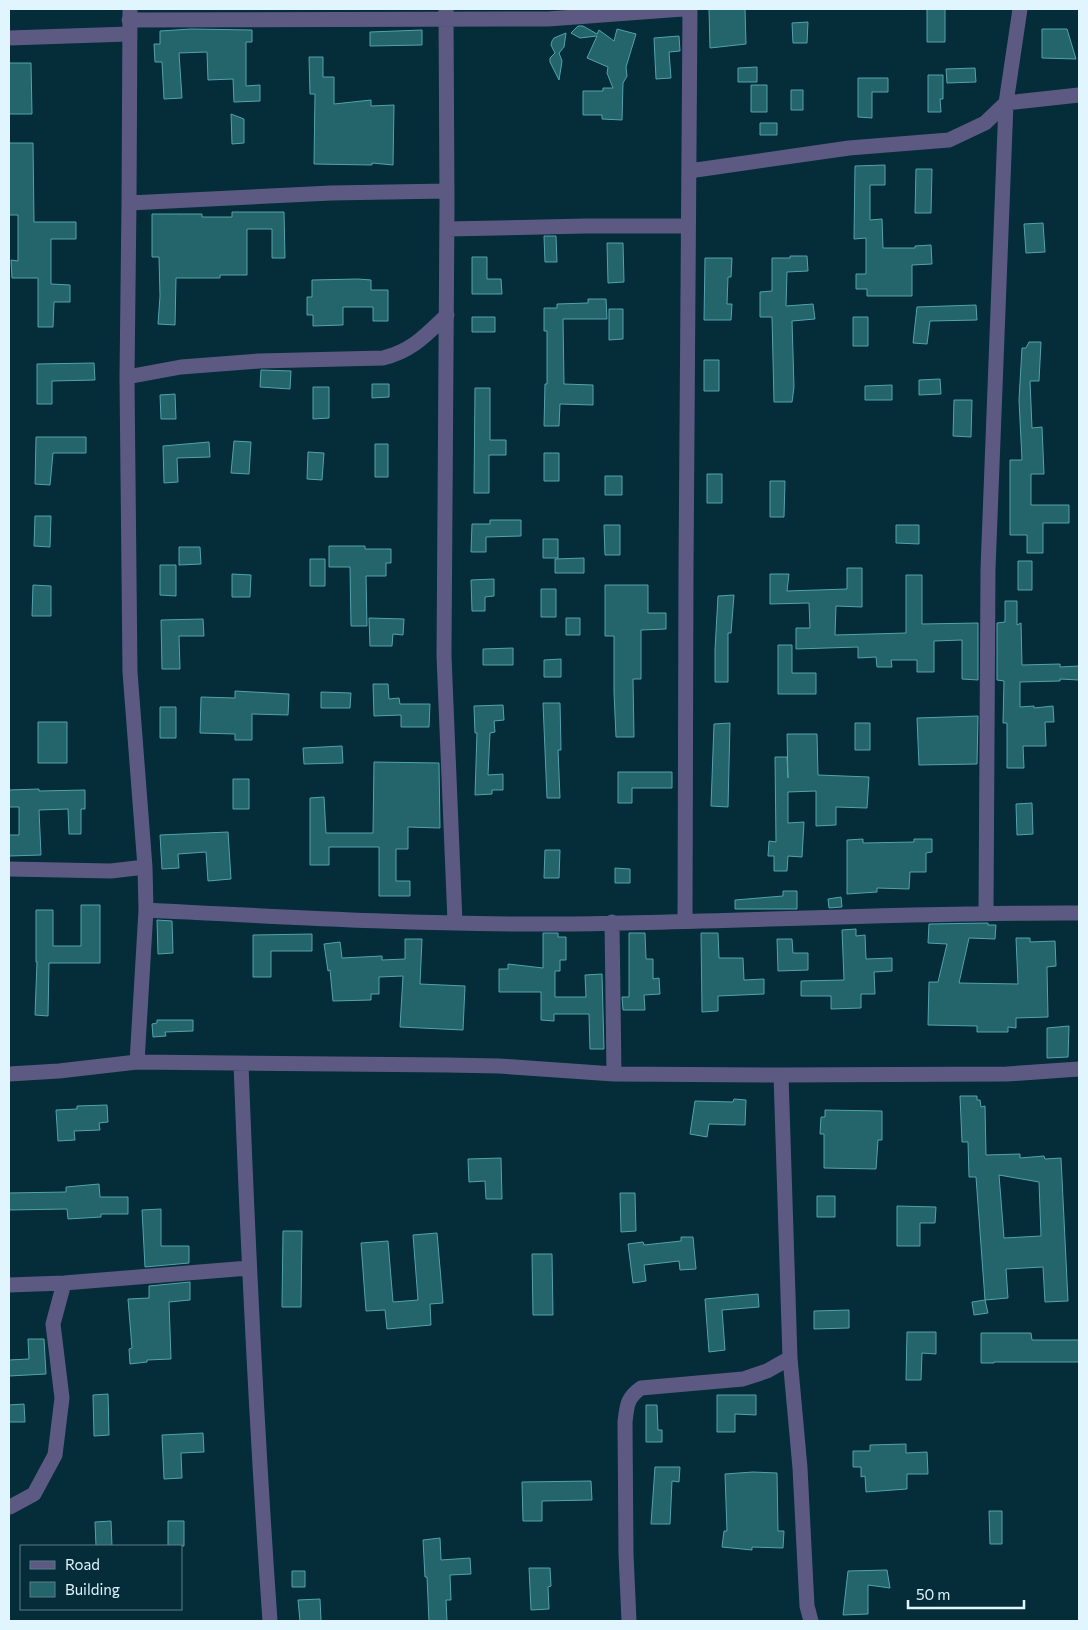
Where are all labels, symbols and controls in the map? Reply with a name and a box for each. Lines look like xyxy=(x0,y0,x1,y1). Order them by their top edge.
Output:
legend xyxy=(20,1545,182,1610)
text: Road xyxy=(65,1555,100,1573)
scale bar xyxy=(908,1578,1024,1610)
text: Building xyxy=(65,1580,120,1598)
text: 50 m xyxy=(916,1585,950,1603)

